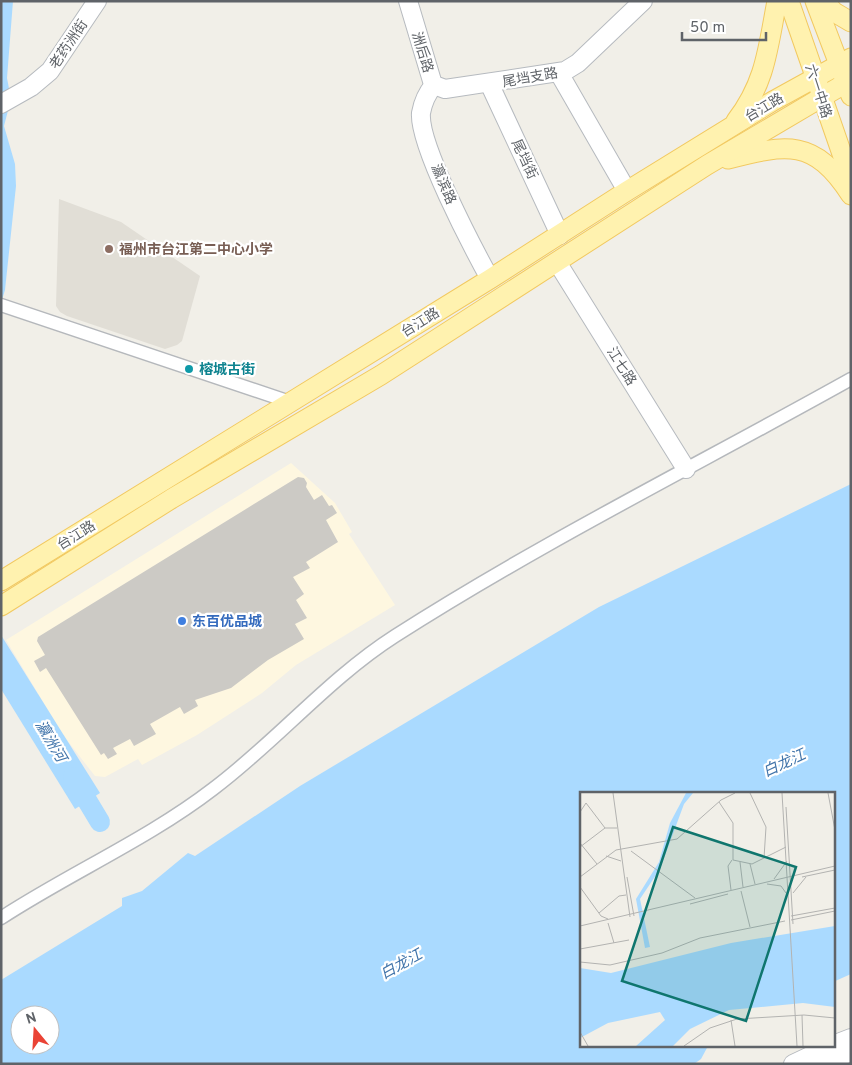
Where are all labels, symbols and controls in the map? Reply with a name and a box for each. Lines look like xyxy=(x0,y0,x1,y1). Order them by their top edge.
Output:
scale bar xyxy=(682,10,766,42)
street label: 老药洲街 xyxy=(46,16,92,73)
text: 50 m xyxy=(690,19,725,38)
street label: 洲后路 xyxy=(407,30,437,75)
street label: 六一中路 xyxy=(801,62,834,121)
street label: 尾垱支路 xyxy=(501,65,559,92)
street label: 台江路 xyxy=(742,90,787,126)
street label: 尾垱街 xyxy=(507,137,540,182)
street label: 瀛滨路 xyxy=(427,162,460,207)
place label: 福州市台江第二中心小学 xyxy=(119,241,273,259)
marker: 福州市台江第二中心小学 xyxy=(103,243,115,255)
street label: 台江路 xyxy=(398,305,443,342)
street label: 江七路 xyxy=(602,344,639,389)
place label: 榕城古街 xyxy=(199,361,255,379)
marker: 榕城古街 xyxy=(183,363,195,375)
street label: 台江路 xyxy=(54,518,99,555)
place label: 东百优品城 xyxy=(192,613,262,631)
marker: 东百优品城 xyxy=(176,615,188,627)
water label: 瀛洲河 xyxy=(30,718,71,769)
water label: 白龙江 xyxy=(760,745,811,782)
inset map xyxy=(580,792,834,1048)
water label: 白龙江 xyxy=(377,945,428,985)
north arrow xyxy=(10,1005,60,1055)
text: N xyxy=(24,1009,39,1029)

